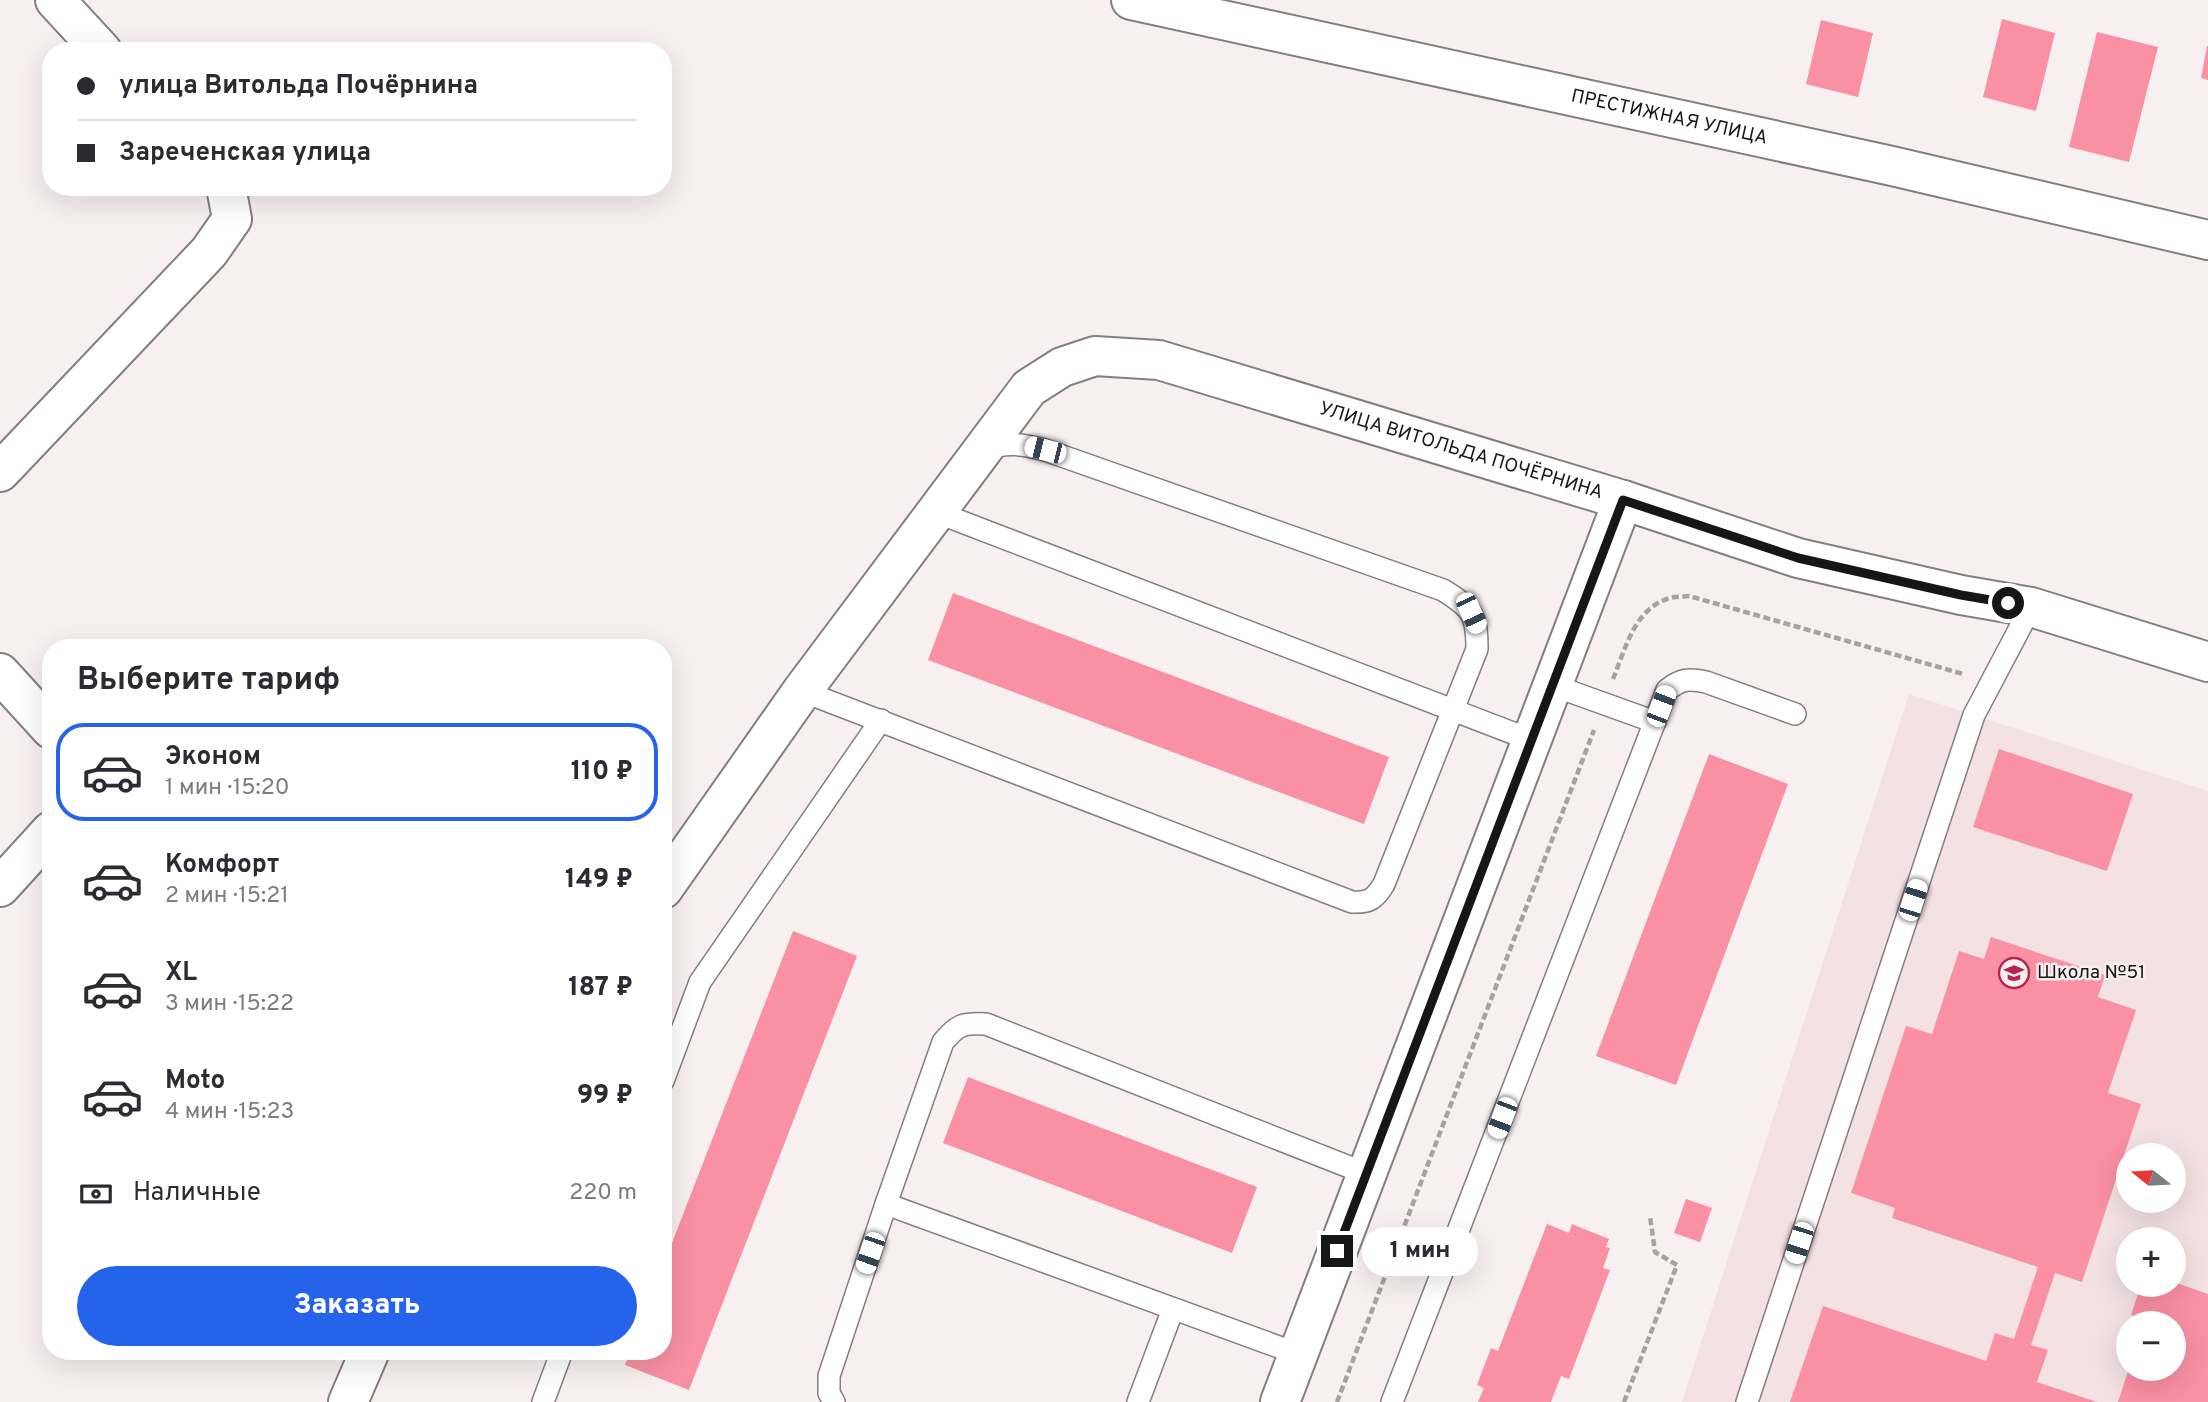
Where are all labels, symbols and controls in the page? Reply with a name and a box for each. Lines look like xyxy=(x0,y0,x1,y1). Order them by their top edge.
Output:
text: улица Витольда Почёрнина xyxy=(119,70,478,103)
street label: ПРЕСТИЖНАЯ УЛИЦА xyxy=(1569,84,1770,151)
text: Зареченская улица xyxy=(119,137,371,170)
street label: УЛИЦА ВИТОЛЬДА ПОЧЁРНИНА xyxy=(1316,397,1606,505)
car xyxy=(1023,435,1068,465)
route start xyxy=(1992,587,2024,619)
car xyxy=(1453,590,1490,636)
text: Выберите тариф xyxy=(77,661,340,701)
car xyxy=(1644,683,1679,729)
icon: car xyxy=(81,741,144,804)
text: Эконом xyxy=(165,741,261,774)
text: 110 ₽ xyxy=(571,756,633,789)
text: 1 мин · 15:20 xyxy=(165,774,290,803)
icon: car xyxy=(81,849,144,912)
text: Комфорт xyxy=(165,849,279,882)
text: 149 ₽ xyxy=(565,864,633,897)
car xyxy=(1897,877,1930,923)
text: 2 мин · 15:21 xyxy=(165,882,289,911)
school or university icon: Школа №51 xyxy=(1997,956,2031,990)
icon: car xyxy=(81,957,144,1020)
text: XL xyxy=(165,957,197,990)
place label: Школа №51 xyxy=(2037,961,2145,985)
text: 187 ₽ xyxy=(568,972,633,1005)
text: 3 мин · 15:22 xyxy=(165,990,294,1019)
icon: car xyxy=(81,1065,144,1128)
text: Moto xyxy=(165,1065,225,1098)
text: 99 ₽ xyxy=(577,1080,633,1113)
car xyxy=(1485,1095,1520,1141)
text: 4 мин · 15:23 xyxy=(165,1098,294,1127)
north arrow xyxy=(2116,1143,2186,1213)
map controls xyxy=(2116,1143,2186,1381)
icon: cash xyxy=(77,1175,115,1213)
text: Наличные xyxy=(133,1177,261,1210)
text: 220 m xyxy=(569,1179,637,1208)
car xyxy=(1783,1220,1816,1266)
callout: 1 мин xyxy=(1362,1226,1477,1276)
button: + xyxy=(2116,1227,2186,1297)
car xyxy=(854,1230,887,1276)
route end xyxy=(1321,1235,1353,1267)
text: 1 мин xyxy=(1390,1237,1450,1266)
button: Заказать xyxy=(77,1266,637,1346)
button: − xyxy=(2116,1311,2186,1381)

